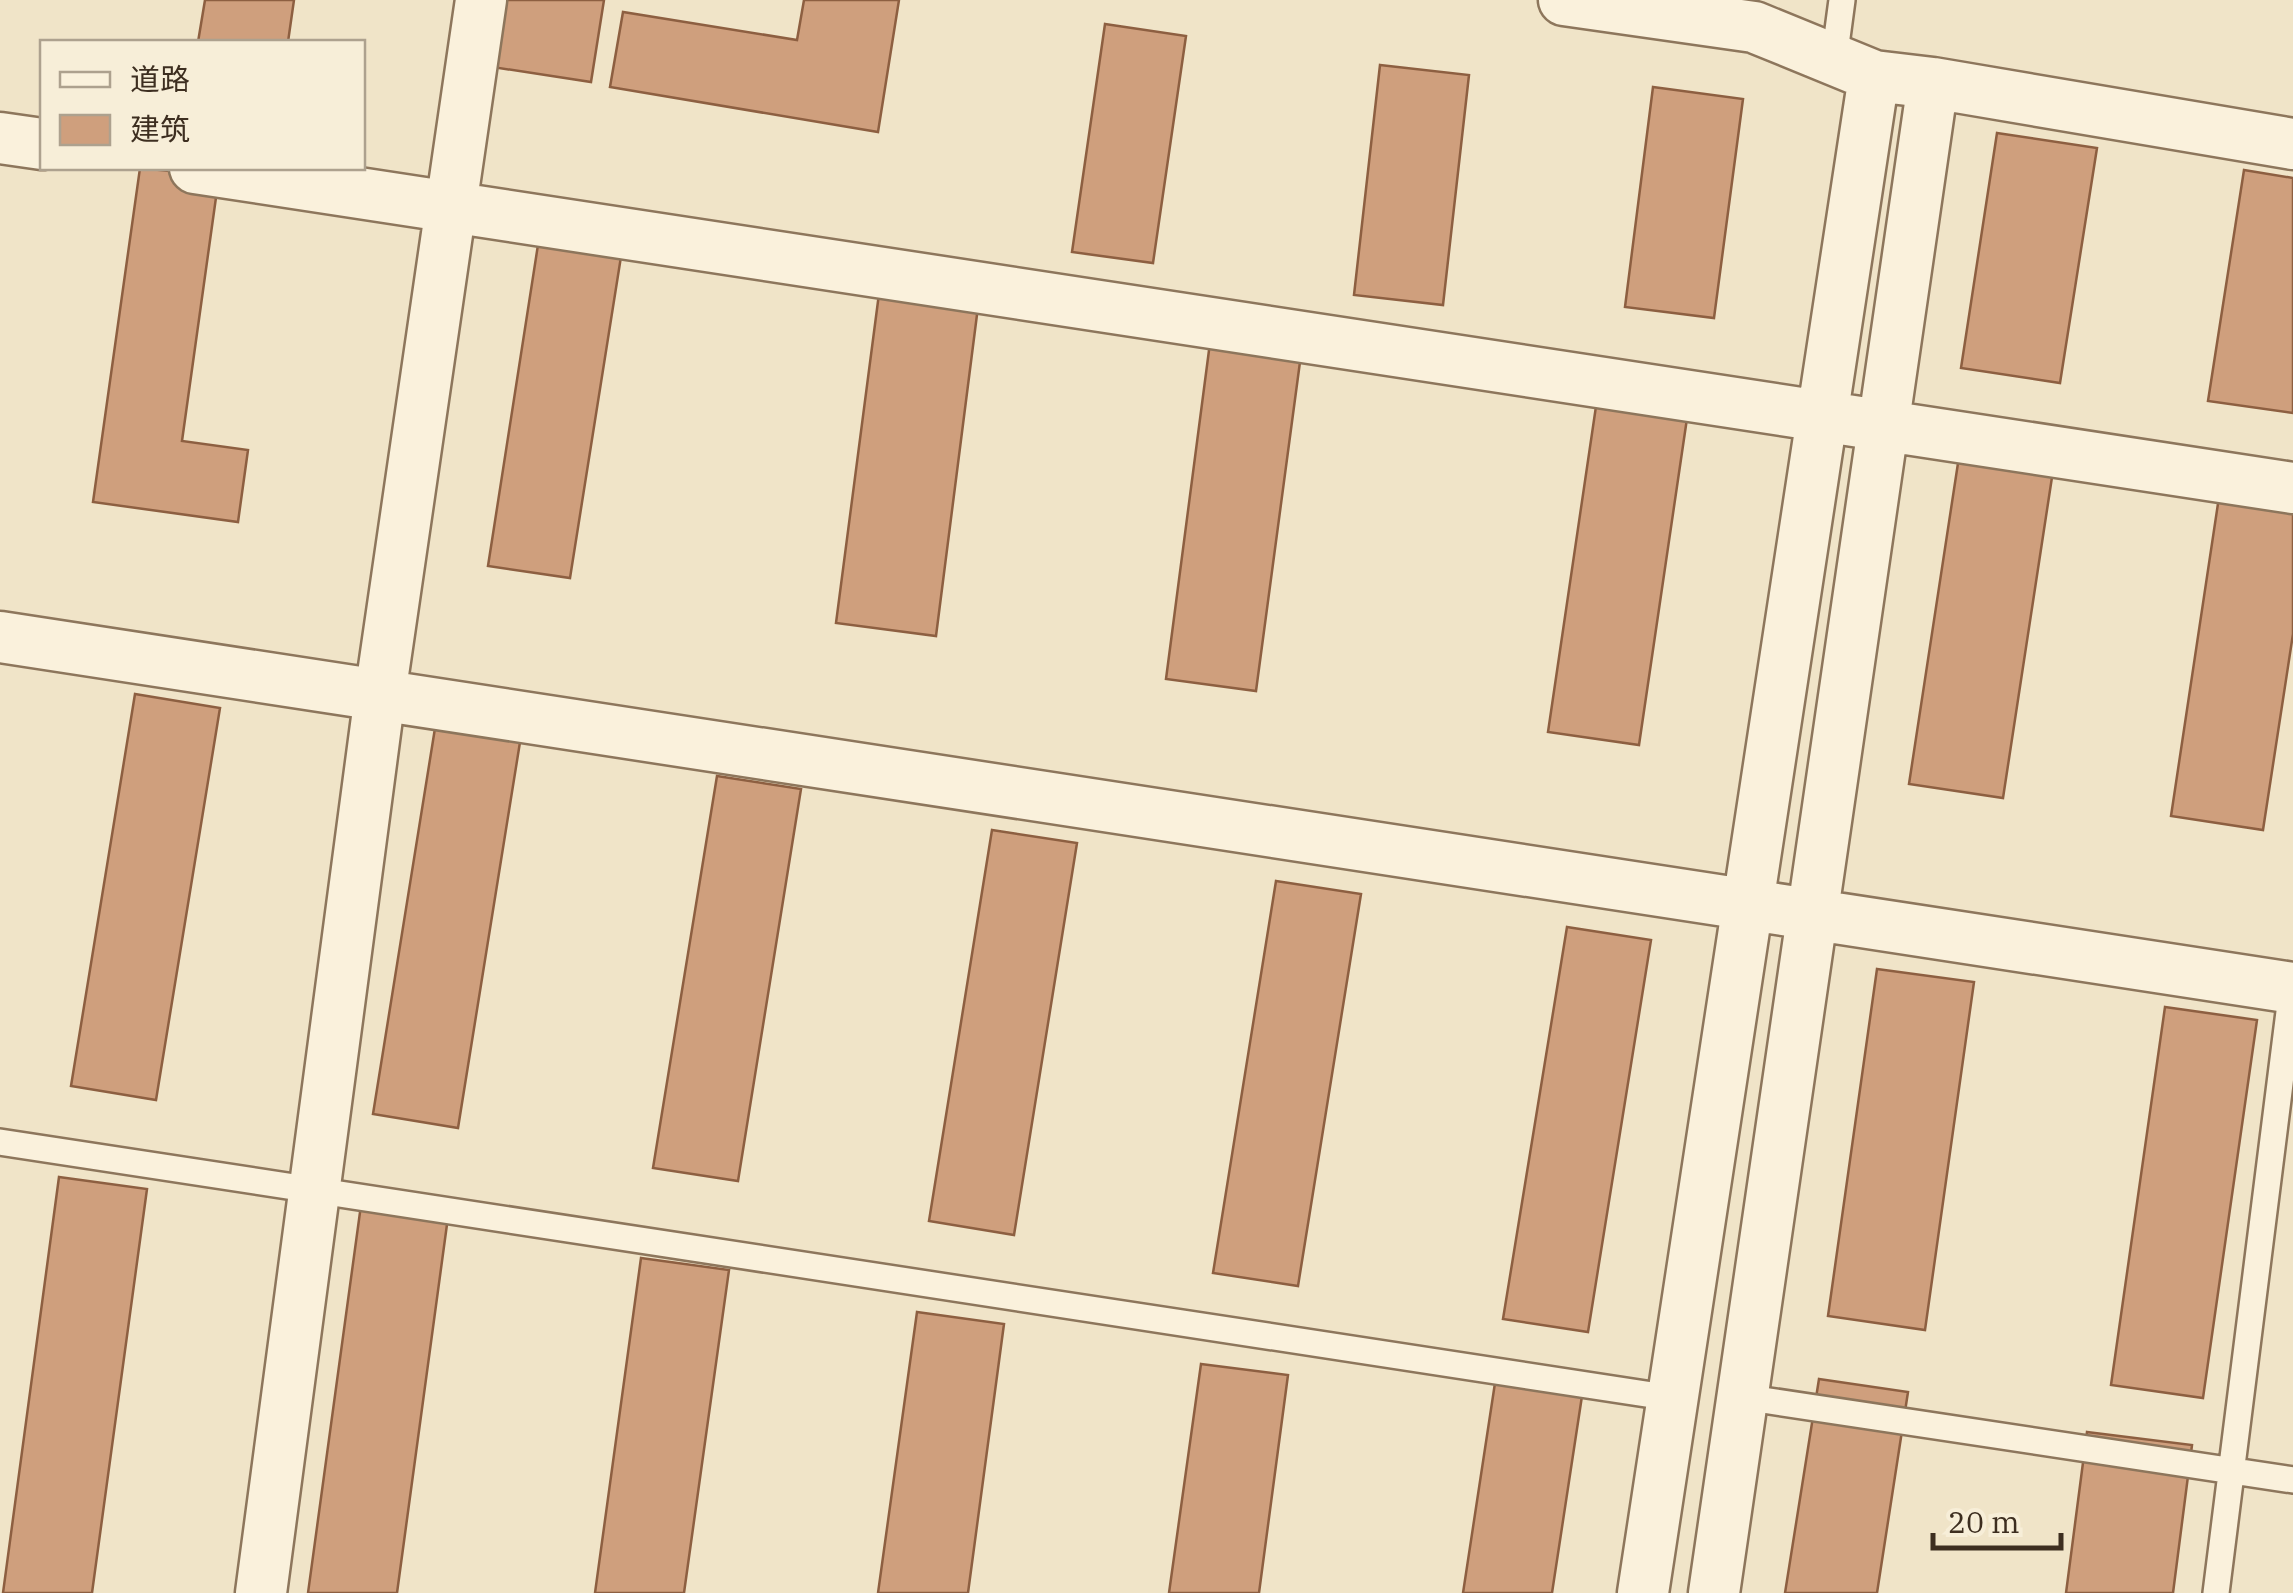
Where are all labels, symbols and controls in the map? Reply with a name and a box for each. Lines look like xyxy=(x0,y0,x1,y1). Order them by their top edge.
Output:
legend xyxy=(40,40,365,170)
text: 道路 xyxy=(130,59,190,98)
text: 建筑 xyxy=(130,109,190,148)
scale bar xyxy=(1933,1488,2060,1550)
text: 20 m xyxy=(1948,1502,2020,1541)

